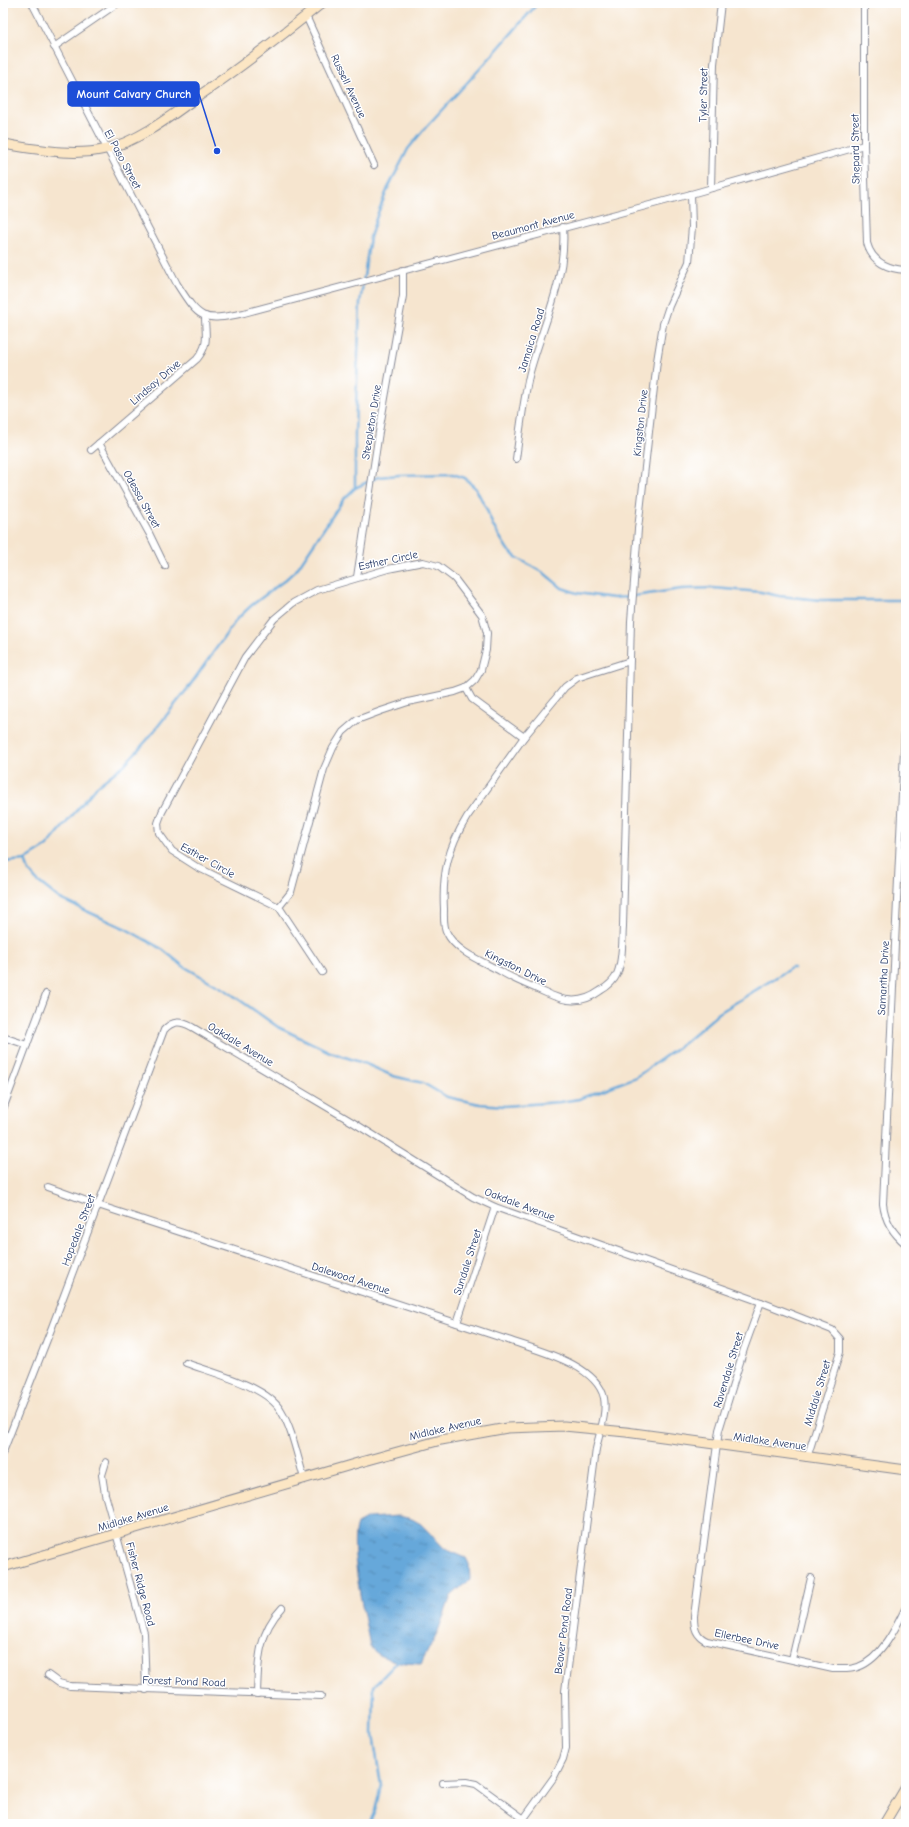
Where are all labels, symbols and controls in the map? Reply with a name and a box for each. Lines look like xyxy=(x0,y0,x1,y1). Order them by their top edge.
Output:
street label: Russell Avenue xyxy=(328,52,369,121)
street label: Tyler Street xyxy=(697,67,710,122)
callout: Mount Calvary Church xyxy=(68,82,199,106)
text: Mount Calvary Church xyxy=(77,87,191,101)
street label: Shepard Street xyxy=(848,113,863,184)
street label: El Paso Street xyxy=(101,127,144,192)
street label: Beaumont Avenue xyxy=(490,208,576,243)
street label: Jamaica Road xyxy=(516,306,547,374)
street label: Lindsay Drive xyxy=(128,357,183,408)
street label: Steepleton Drive xyxy=(359,383,384,461)
street label: Kingston Drive xyxy=(631,388,651,457)
street label: Odessa Street xyxy=(120,468,163,531)
street label: Esther Circle xyxy=(357,548,419,573)
street label: Esther Circle xyxy=(178,840,238,881)
street label: Samantha Drive xyxy=(875,940,892,1016)
street label: Kingston Drive xyxy=(483,947,549,988)
street label: Oakdale Avenue xyxy=(205,1020,276,1069)
street label: Oakdale Avenue xyxy=(483,1185,557,1224)
street label: Hopedale Street xyxy=(59,1192,98,1268)
street label: Sundale Street xyxy=(451,1227,484,1297)
street label: Dalewood Avenue xyxy=(310,1260,392,1297)
street label: Ravendale Street xyxy=(711,1330,746,1410)
street label: Middale Street xyxy=(801,1358,834,1428)
street label: Midlake Avenue xyxy=(408,1414,483,1443)
street label: Midlake Avenue xyxy=(733,1430,808,1453)
street label: Midlake Avenue xyxy=(96,1500,171,1534)
street label: Fisher Ridge Road xyxy=(123,1541,158,1628)
street label: Beaver Pond Road xyxy=(552,1587,575,1675)
street label: Ellerbee Drive xyxy=(713,1626,781,1653)
street label: Forest Pond Road xyxy=(142,1674,226,1689)

